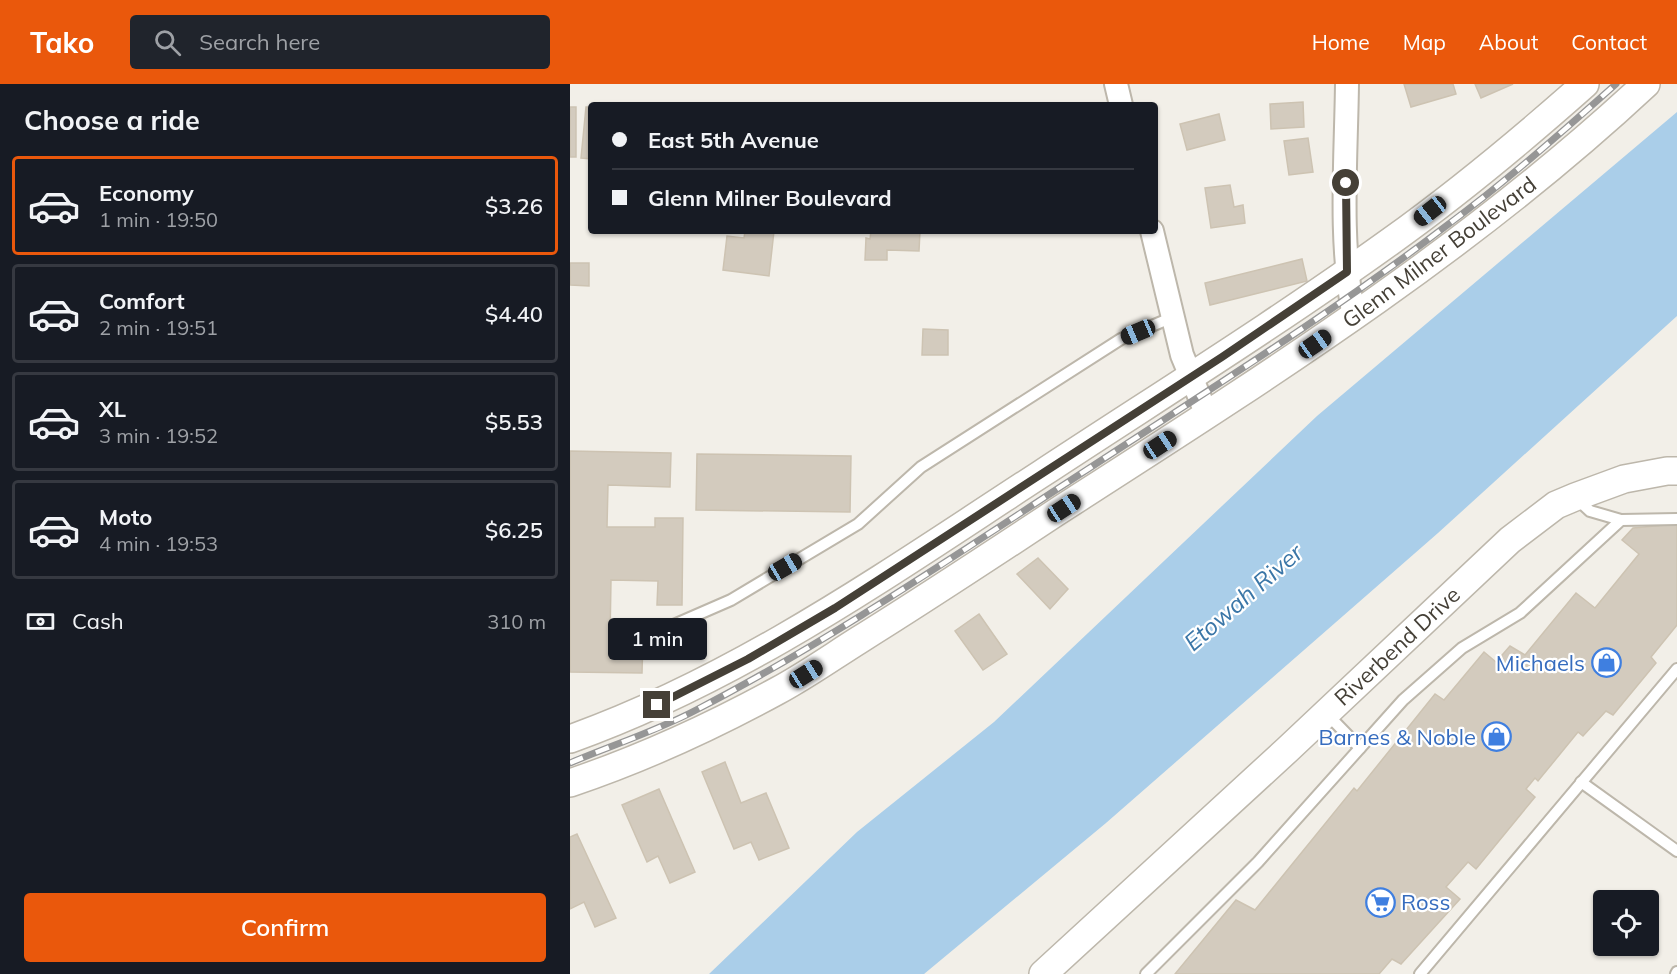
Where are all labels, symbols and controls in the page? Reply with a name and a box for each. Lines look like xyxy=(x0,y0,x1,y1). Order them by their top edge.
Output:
search box xyxy=(130,15,550,69)
text: Tako xyxy=(30,25,94,60)
icon: search xyxy=(151,26,184,59)
text: Search here xyxy=(199,28,320,56)
text: Home xyxy=(1312,29,1370,55)
text: Map xyxy=(1403,29,1446,55)
text: About xyxy=(1479,29,1538,55)
text: Contact xyxy=(1571,29,1647,55)
text: Choose a ride xyxy=(24,103,200,137)
text: East 5th Avenue xyxy=(648,126,819,154)
route start xyxy=(1332,169,1359,196)
street label: Glenn Milner Boulevard xyxy=(1336,170,1542,334)
icon: car xyxy=(27,179,81,233)
text: Economy xyxy=(99,179,194,207)
text: Glenn Milner Boulevard xyxy=(648,184,892,212)
text: $3.26 xyxy=(485,192,543,220)
car xyxy=(1410,193,1450,229)
text: 1 min · 19:50 xyxy=(99,207,218,232)
icon: car xyxy=(27,287,81,341)
text: Comfort xyxy=(99,287,185,315)
text: $4.40 xyxy=(485,300,543,328)
text: 2 min · 19:51 xyxy=(99,315,218,340)
car xyxy=(1118,317,1158,347)
car xyxy=(1295,326,1335,362)
icon: car xyxy=(27,395,81,449)
text: XL xyxy=(99,395,126,423)
text: $5.53 xyxy=(485,408,543,436)
text: 3 min · 19:52 xyxy=(99,423,218,448)
car xyxy=(1140,428,1180,462)
car xyxy=(1044,491,1084,525)
icon: car xyxy=(27,503,81,557)
text: Moto xyxy=(99,503,152,531)
text: $6.25 xyxy=(485,516,543,544)
text: 4 min · 19:53 xyxy=(99,531,218,556)
water label: Etowah River xyxy=(1177,536,1310,657)
car xyxy=(765,550,805,584)
street label: Riverbend Drive xyxy=(1328,580,1466,712)
icon: cash xyxy=(24,605,57,638)
text: Cash xyxy=(72,607,124,635)
text: 310 m xyxy=(487,609,546,634)
callout: 1 min xyxy=(608,618,706,660)
text: 1 min xyxy=(632,626,683,651)
shop icon: Michaels xyxy=(1590,647,1622,679)
place label: Michaels xyxy=(1496,649,1585,677)
car xyxy=(786,657,826,691)
route end xyxy=(643,691,670,718)
shop icon: Barnes & Noble xyxy=(1481,721,1513,753)
place label: Barnes & Noble xyxy=(1318,723,1476,751)
supermarket icon: Ross xyxy=(1364,886,1396,918)
place label: Ross xyxy=(1401,888,1450,916)
map controls xyxy=(1593,890,1659,956)
button: locate xyxy=(1593,890,1659,956)
button: Confirm xyxy=(24,893,546,962)

